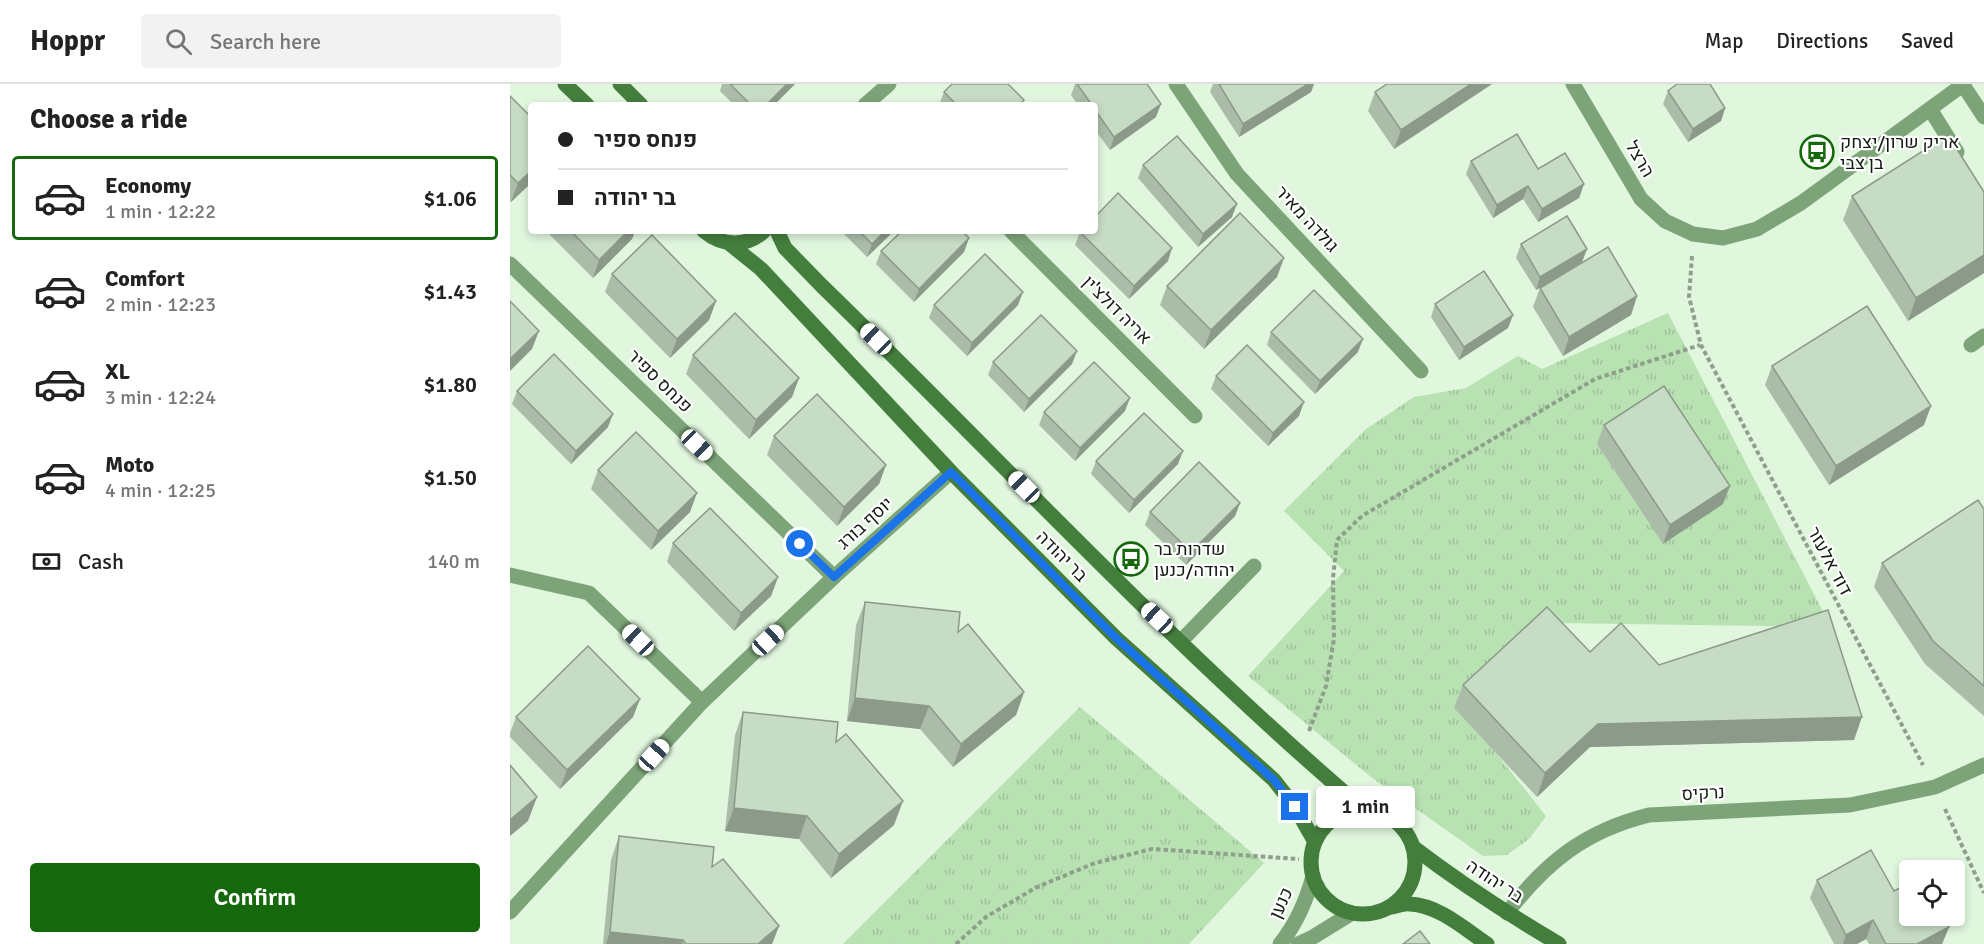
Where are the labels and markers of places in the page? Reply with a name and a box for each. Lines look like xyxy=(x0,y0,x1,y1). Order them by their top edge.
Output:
place label: אריק שרון/יצחק בן צבי xyxy=(1840,131,1960,174)
bus stop icon: אריק שרון/יצחק בן צבי xyxy=(1799,134,1835,170)
place label: שדרות בר יהודה/כנען xyxy=(1154,538,1235,581)
bus stop icon: שדרות בר יהודה/כנען xyxy=(1113,541,1149,577)

